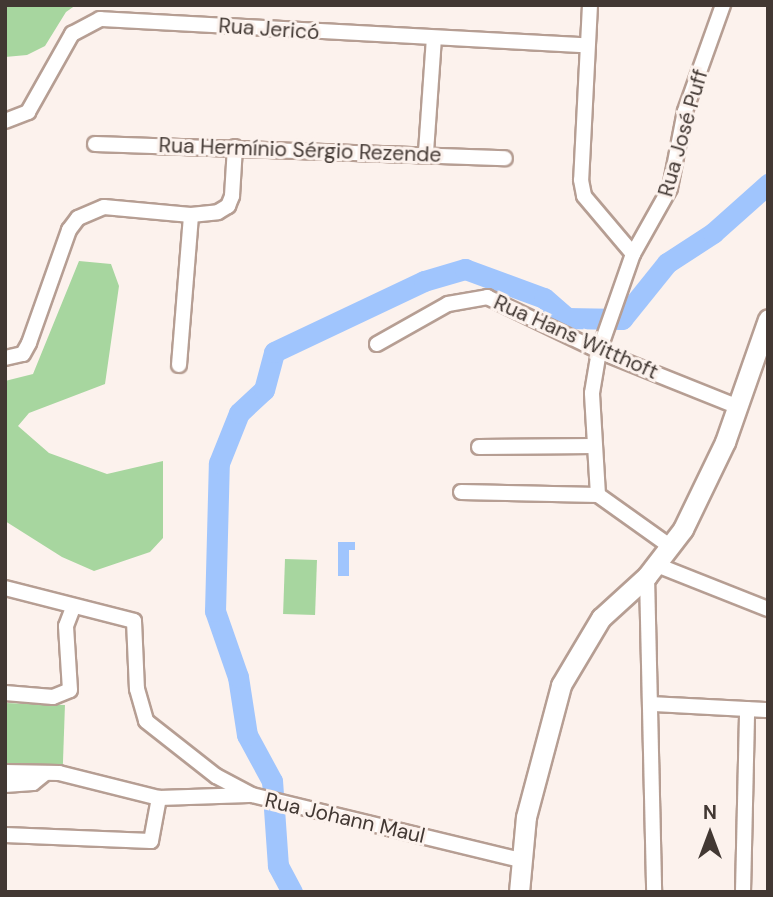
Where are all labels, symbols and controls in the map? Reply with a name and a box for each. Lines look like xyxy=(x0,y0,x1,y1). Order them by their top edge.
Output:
street label: Rua Jericó xyxy=(218,13,320,45)
street label: Rua José Puff xyxy=(653,67,713,199)
street label: Rua Hermínio Sérgio Rezende xyxy=(158,132,442,168)
street label: Rua Hans Witthoft xyxy=(490,289,662,385)
street label: Rua Johann Maul xyxy=(263,787,427,849)
north arrow xyxy=(675,799,745,869)
text: N xyxy=(703,800,717,825)

